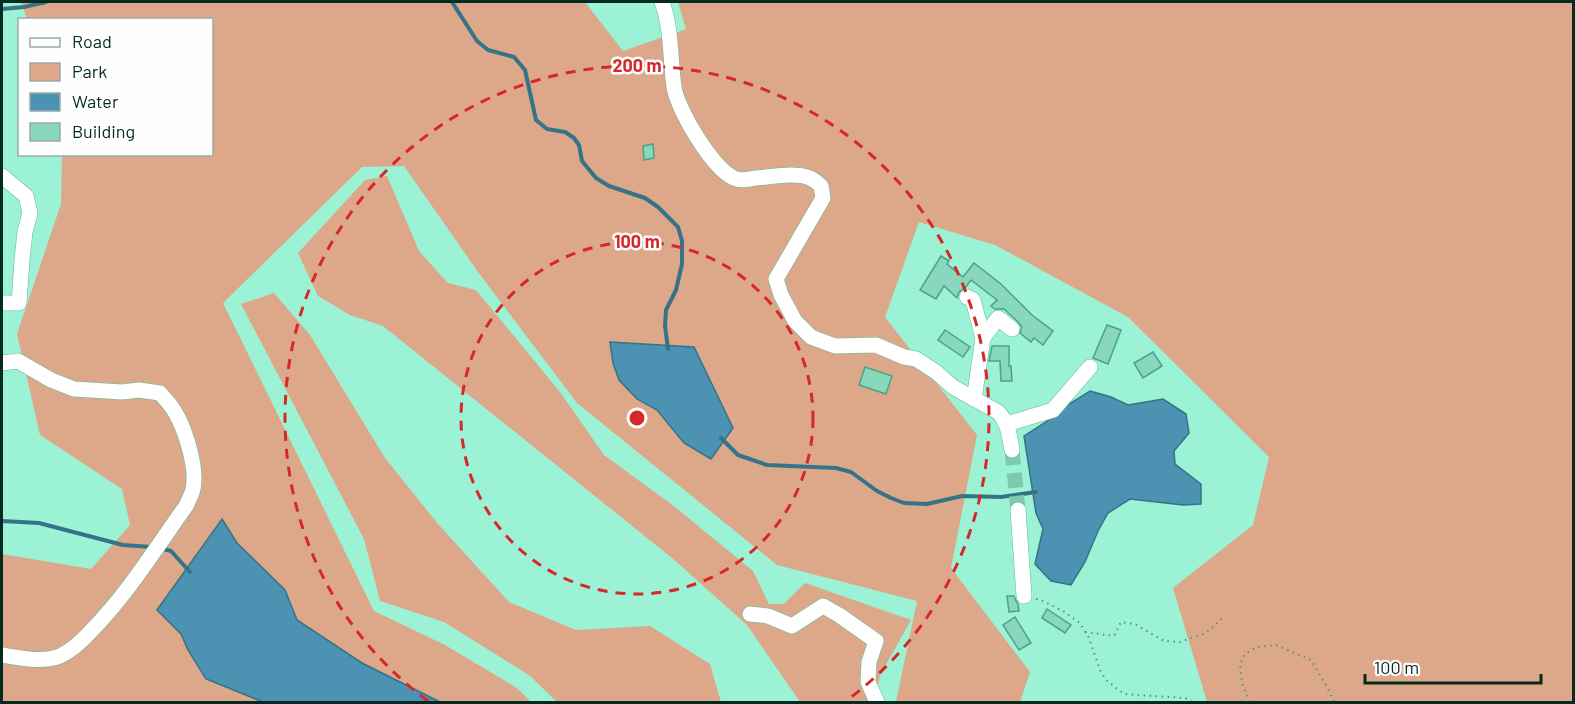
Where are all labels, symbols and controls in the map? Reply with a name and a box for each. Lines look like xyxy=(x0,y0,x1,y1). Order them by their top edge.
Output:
legend xyxy=(18,18,213,156)
text: Road xyxy=(72,30,112,52)
text: 200 m xyxy=(612,54,662,76)
text: Park xyxy=(72,60,107,82)
text: Water xyxy=(72,90,119,112)
text: Building xyxy=(72,120,135,142)
text: 100 m xyxy=(614,230,660,252)
centre of rings xyxy=(627,408,647,428)
scale bar xyxy=(1365,647,1540,685)
text: 100 m xyxy=(1374,656,1419,678)

